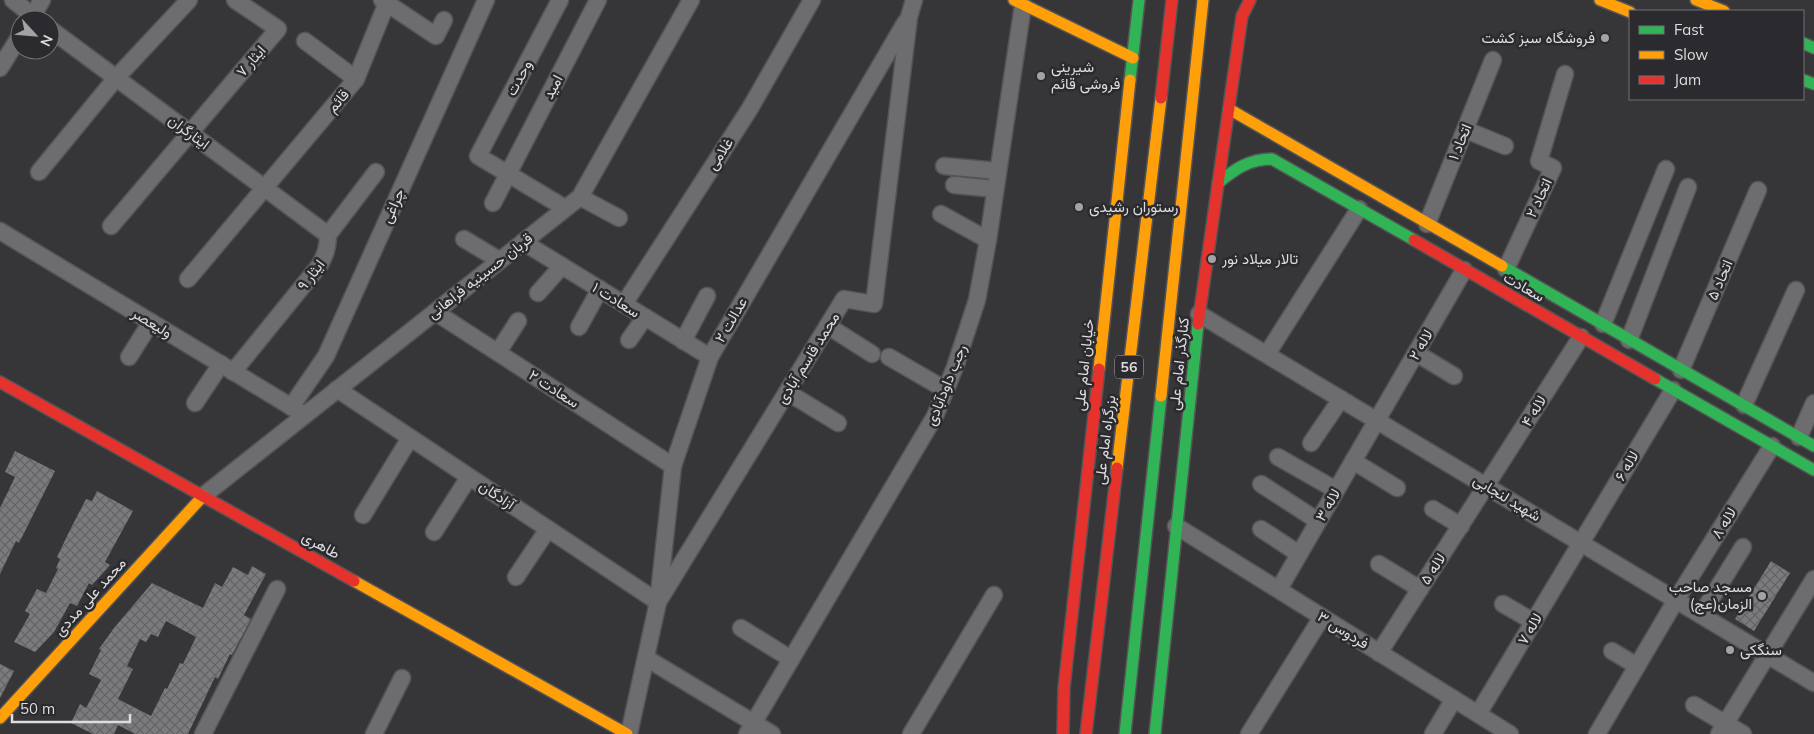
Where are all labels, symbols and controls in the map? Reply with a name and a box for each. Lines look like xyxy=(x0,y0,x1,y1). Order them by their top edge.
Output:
north arrow xyxy=(10,10,60,60)
legend xyxy=(1629,10,1804,100)
text: Fast xyxy=(1674,20,1704,39)
place label: فروشگاه سبز کشت xyxy=(1482,28,1595,47)
text: N xyxy=(36,32,57,49)
marker: فروشگاه سبز کشت xyxy=(1599,32,1611,44)
street label: ایثار ۷ xyxy=(232,41,270,80)
text: Slow xyxy=(1674,45,1708,64)
street label: وحدت xyxy=(501,57,536,99)
place label: شیرینی فروشی قائم xyxy=(1051,57,1121,94)
marker: شیرینی فروشی قائم xyxy=(1035,70,1047,82)
text: Jam xyxy=(1674,70,1701,89)
street label: امید xyxy=(538,71,567,102)
street label: قائم xyxy=(322,85,354,117)
street label: ایثارگران xyxy=(165,110,214,153)
street label: اتحاد ۱ xyxy=(1444,121,1475,163)
street label: غلامی xyxy=(702,134,738,174)
street label: اتحاد ۲ xyxy=(1521,175,1556,220)
street label: چراغی xyxy=(377,186,409,226)
place label: رستوران رشیدی xyxy=(1089,197,1178,217)
marker: رستوران رشیدی xyxy=(1073,201,1085,213)
street label: قربان حسینیه فراهانی xyxy=(423,228,537,323)
place label: تالار میلاد نور xyxy=(1221,249,1298,268)
marker: تالار میلاد نور xyxy=(1206,253,1218,265)
street label: ایثار ۹ xyxy=(293,255,328,294)
street label: اتحاد ۵ xyxy=(1703,257,1737,303)
street label: سعادت xyxy=(1500,267,1548,306)
street label: سعادت ۱ xyxy=(589,278,644,322)
street label: عدالت ۲ xyxy=(710,293,751,346)
street label: ولیعصر xyxy=(128,303,176,342)
street label: محمد قاسم آبادی xyxy=(772,308,844,408)
street label: کنارگذر امام علی xyxy=(1164,316,1194,412)
street label: خیابان امام علی xyxy=(1069,318,1099,412)
street label: لاله ۲ xyxy=(1404,326,1437,364)
street label: رجب داودآبادی xyxy=(921,341,971,429)
road number: 56 xyxy=(1115,356,1143,378)
street label: سعادت ۲ xyxy=(525,365,583,412)
street label: لاله ۴ xyxy=(1517,392,1550,430)
street label: بزرگراه امام علی xyxy=(1090,394,1120,486)
street label: لاله ۶ xyxy=(1610,447,1643,484)
street label: شهید لنجابی xyxy=(1469,470,1545,526)
street label: آزادگان xyxy=(476,476,520,514)
street label: لاله ۳ xyxy=(1311,485,1344,524)
street label: لاله ۸ xyxy=(1707,504,1740,542)
street label: طاهری xyxy=(298,526,344,564)
street label: لاله ۵ xyxy=(1416,550,1450,588)
street label: محمد علی مددی xyxy=(50,554,130,640)
place label: مسجد صاحب الزمان(عج) xyxy=(1669,577,1752,615)
marker: مسجد صاحب الزمان(عج) xyxy=(1756,590,1768,602)
street label: فردوس ۳ xyxy=(1314,606,1373,654)
street label: لاله ۷ xyxy=(1513,610,1546,648)
place label: سنگکی xyxy=(1740,640,1782,660)
marker: سنگکی xyxy=(1724,644,1736,656)
scale bar xyxy=(12,692,130,724)
text: 50 m xyxy=(20,699,55,718)

